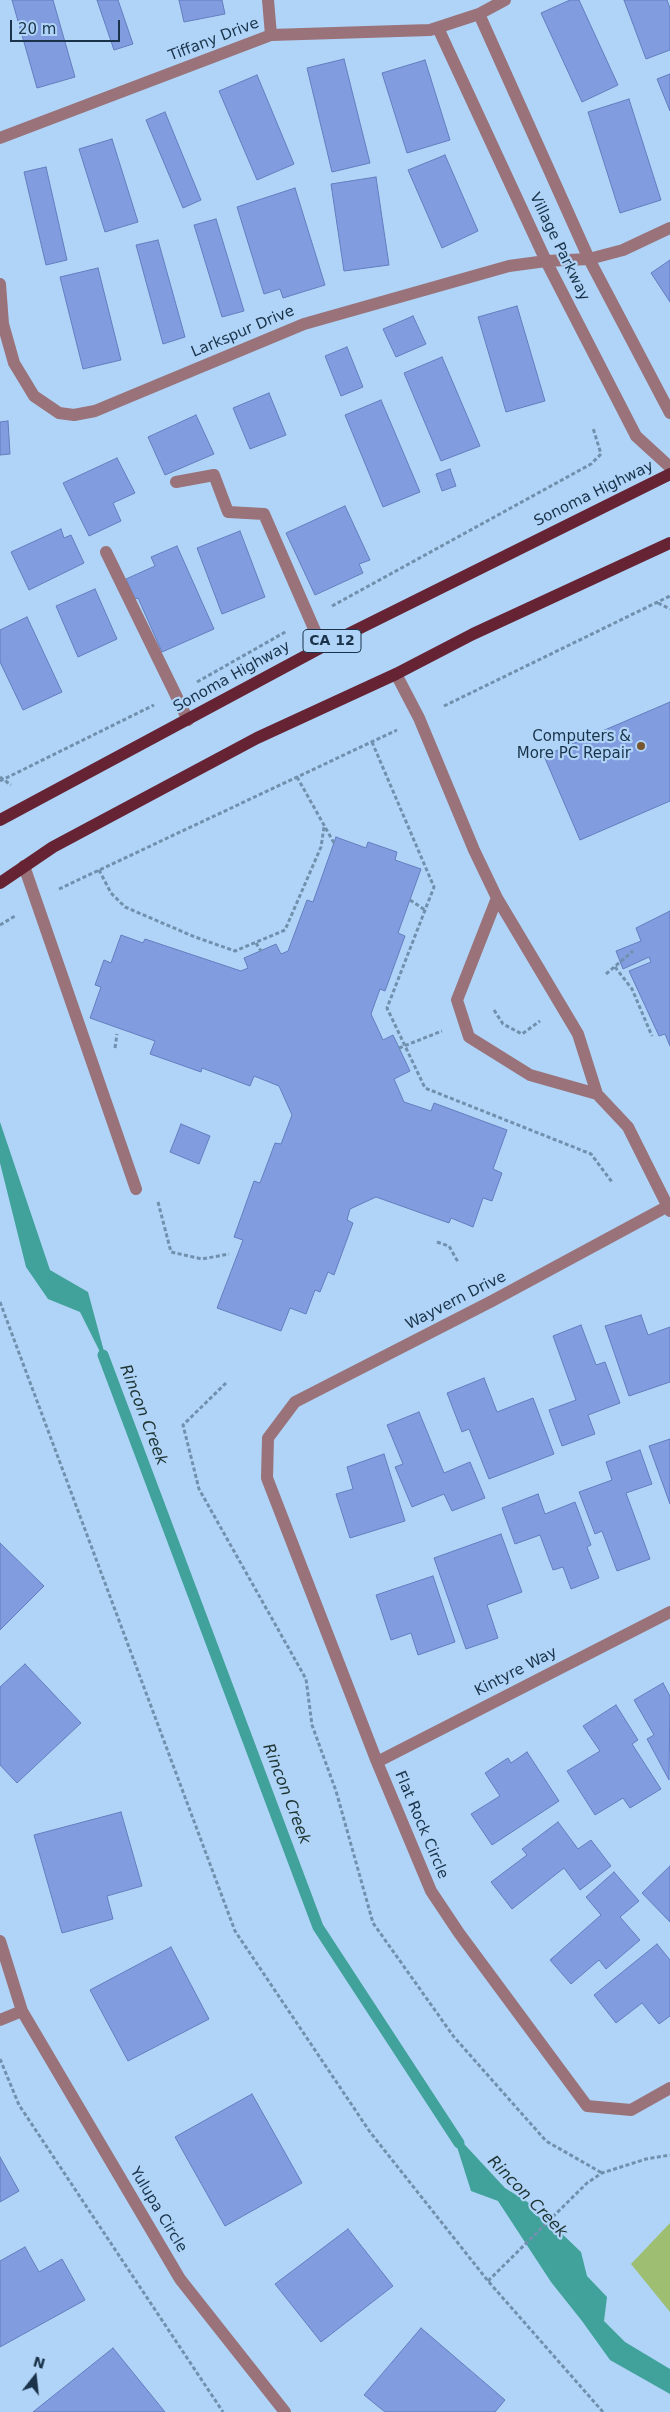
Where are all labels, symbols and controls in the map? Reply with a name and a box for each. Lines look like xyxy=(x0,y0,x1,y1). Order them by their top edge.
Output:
scale bar xyxy=(12,10,122,42)
street label: Tiffany Drive xyxy=(166,14,262,66)
text: 20 m xyxy=(18,20,56,38)
street label: Village Parkway xyxy=(525,190,593,304)
street label: Larkspur Drive xyxy=(189,302,297,362)
street label: Sonoma Highway xyxy=(531,457,657,531)
road number: CA 12 xyxy=(303,630,361,652)
street label: Sonoma Highway xyxy=(170,637,294,717)
place label: Computers & More PC Repair xyxy=(517,728,631,763)
marker: Computers & More PC Repair xyxy=(635,740,647,752)
street label: Wayvern Drive xyxy=(403,1268,509,1334)
water label: Rincon Creek xyxy=(115,1362,171,1468)
street label: Kintyre Way xyxy=(472,1644,560,1700)
water label: Rincon Creek xyxy=(258,1741,314,1847)
street label: Flat Rock Circle xyxy=(390,1768,452,1882)
water label: Rincon Creek xyxy=(483,2152,571,2242)
street label: Yulupa Circle xyxy=(126,2164,190,2256)
north arrow xyxy=(10,2352,60,2402)
text: N xyxy=(31,2353,47,2372)

